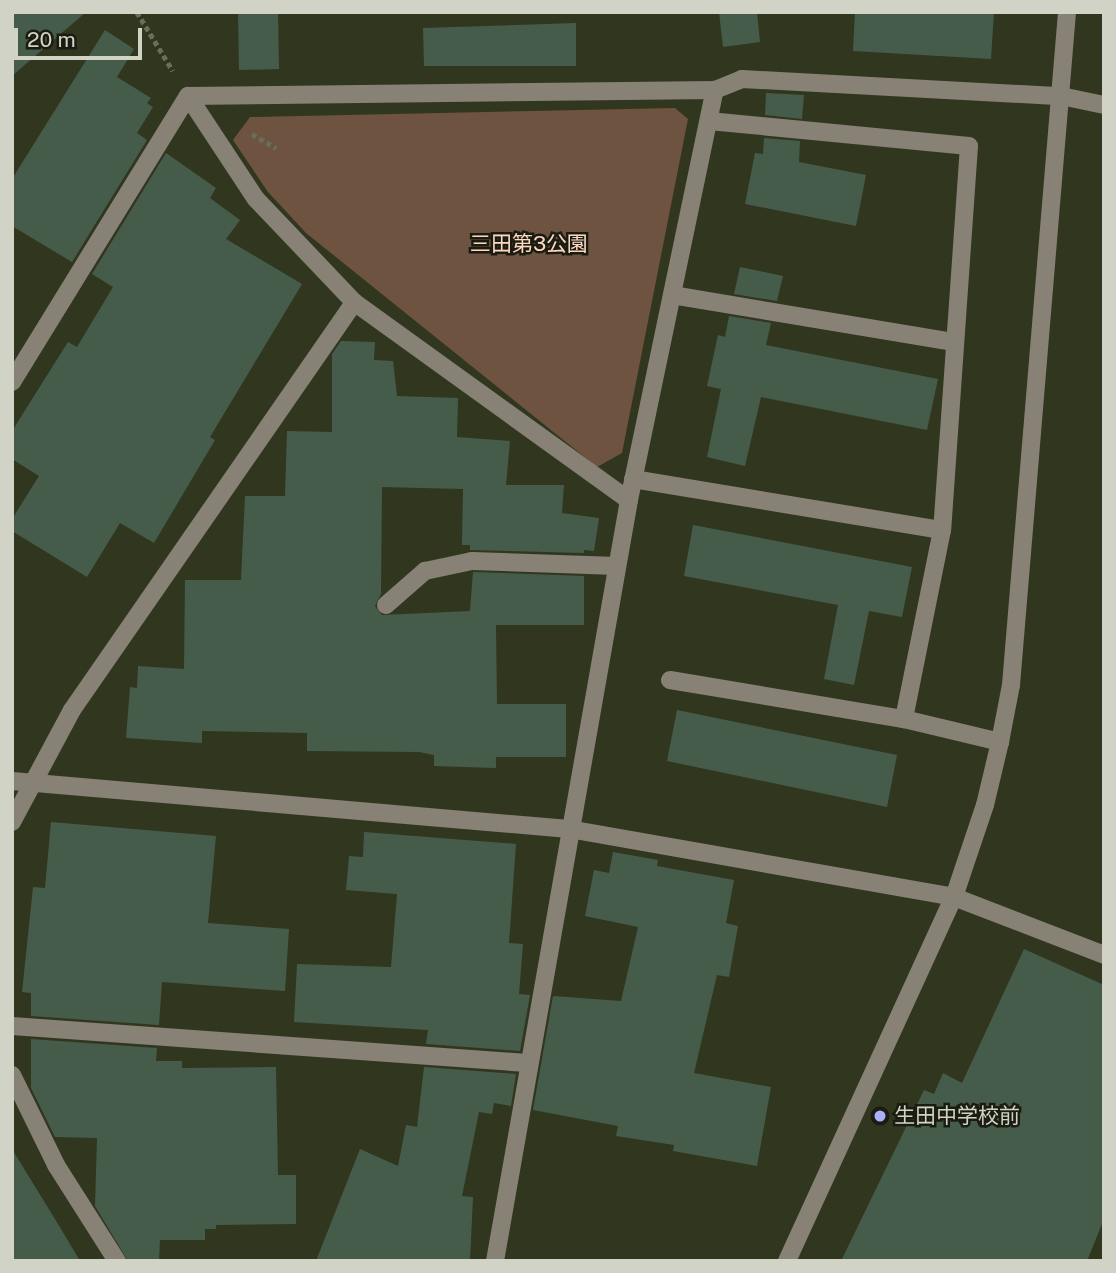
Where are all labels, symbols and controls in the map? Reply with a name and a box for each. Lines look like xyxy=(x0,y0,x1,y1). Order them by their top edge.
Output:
scale bar xyxy=(18,14,145,58)
text: 20 m xyxy=(27,27,76,52)
park label: 三田第3公園 xyxy=(470,231,588,257)
place label: 生田中学校前 xyxy=(894,1103,1020,1129)
marker: 生田中学校前 xyxy=(872,1108,888,1124)

